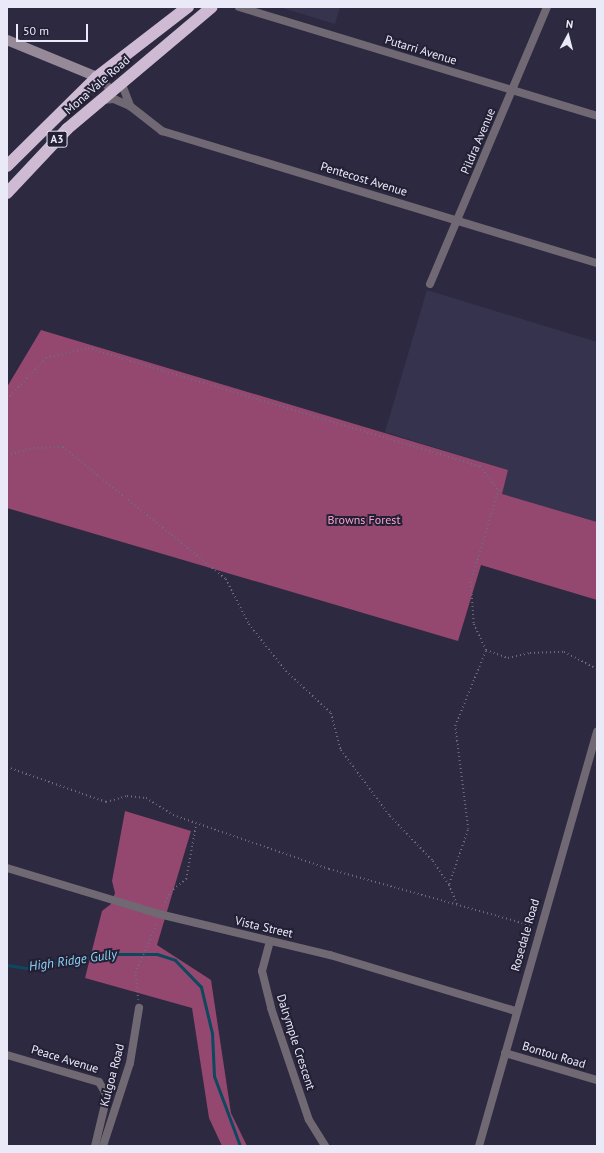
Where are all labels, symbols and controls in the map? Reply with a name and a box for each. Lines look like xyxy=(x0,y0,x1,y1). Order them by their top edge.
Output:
scale bar xyxy=(18,16,90,42)
north arrow xyxy=(548,16,588,56)
text: N xyxy=(565,17,574,31)
text: 50 m xyxy=(23,23,49,38)
street label: Putarri Avenue xyxy=(383,32,459,68)
street label: Mona Vale Road xyxy=(61,53,133,117)
street label: Pildra Avenue xyxy=(458,106,498,176)
road number: A3 xyxy=(46,130,68,148)
street label: Pentecost Avenue xyxy=(319,159,409,199)
park label: Browns Forest xyxy=(328,513,400,527)
street label: Rosedale Road xyxy=(508,897,542,973)
street label: Vista Street xyxy=(234,913,294,941)
water label: High Ridge Gully xyxy=(28,947,118,975)
street label: Dalrymple Crescent xyxy=(274,992,318,1092)
street label: Bontou Road xyxy=(521,1039,587,1071)
street label: Peace Avenue xyxy=(29,1042,101,1076)
street label: Kulgoa Road xyxy=(97,1042,127,1108)

